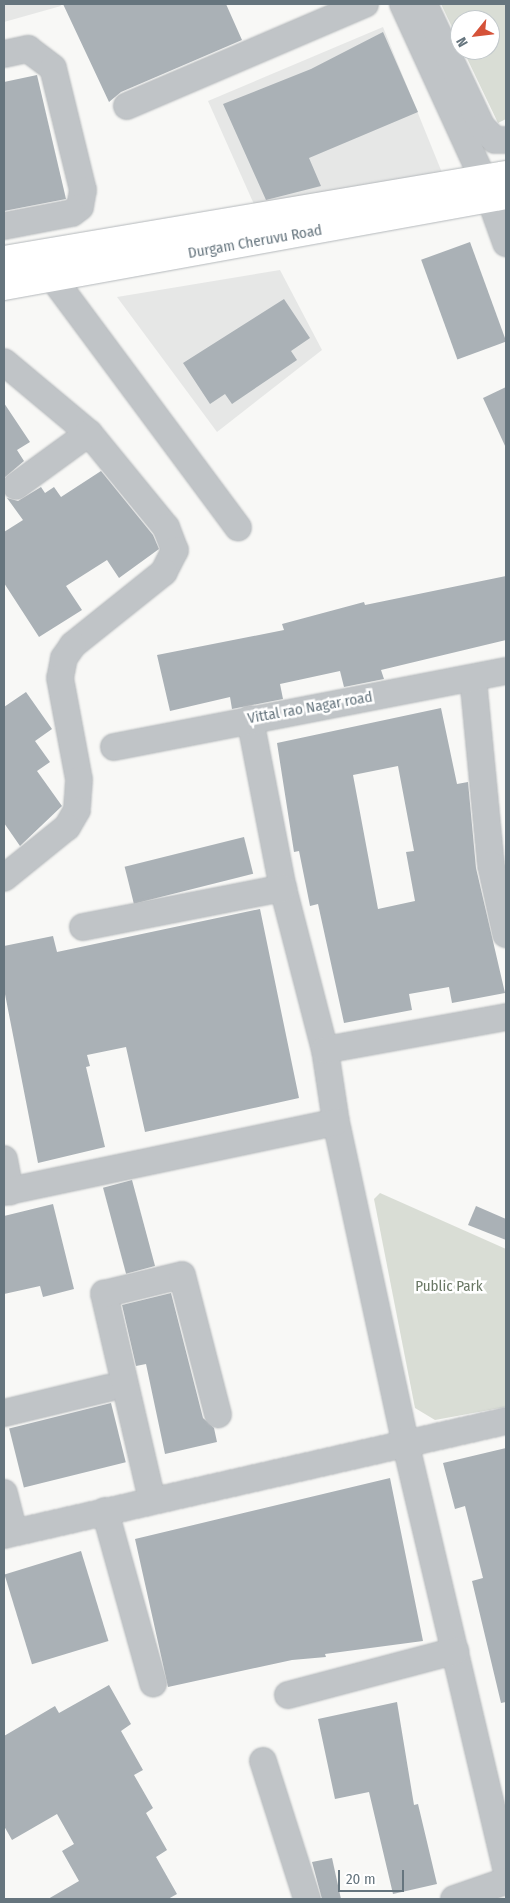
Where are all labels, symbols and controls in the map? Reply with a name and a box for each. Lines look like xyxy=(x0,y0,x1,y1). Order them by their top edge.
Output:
north arrow xyxy=(450,10,500,60)
text: N xyxy=(453,34,472,50)
street label: Durgam Cheruvu Road xyxy=(187,221,323,263)
street label: Vittal rao Nagar road xyxy=(246,688,374,728)
park label: Public Park xyxy=(415,1278,483,1296)
scale bar xyxy=(340,1860,406,1892)
text: 20 m xyxy=(346,1870,376,1888)

